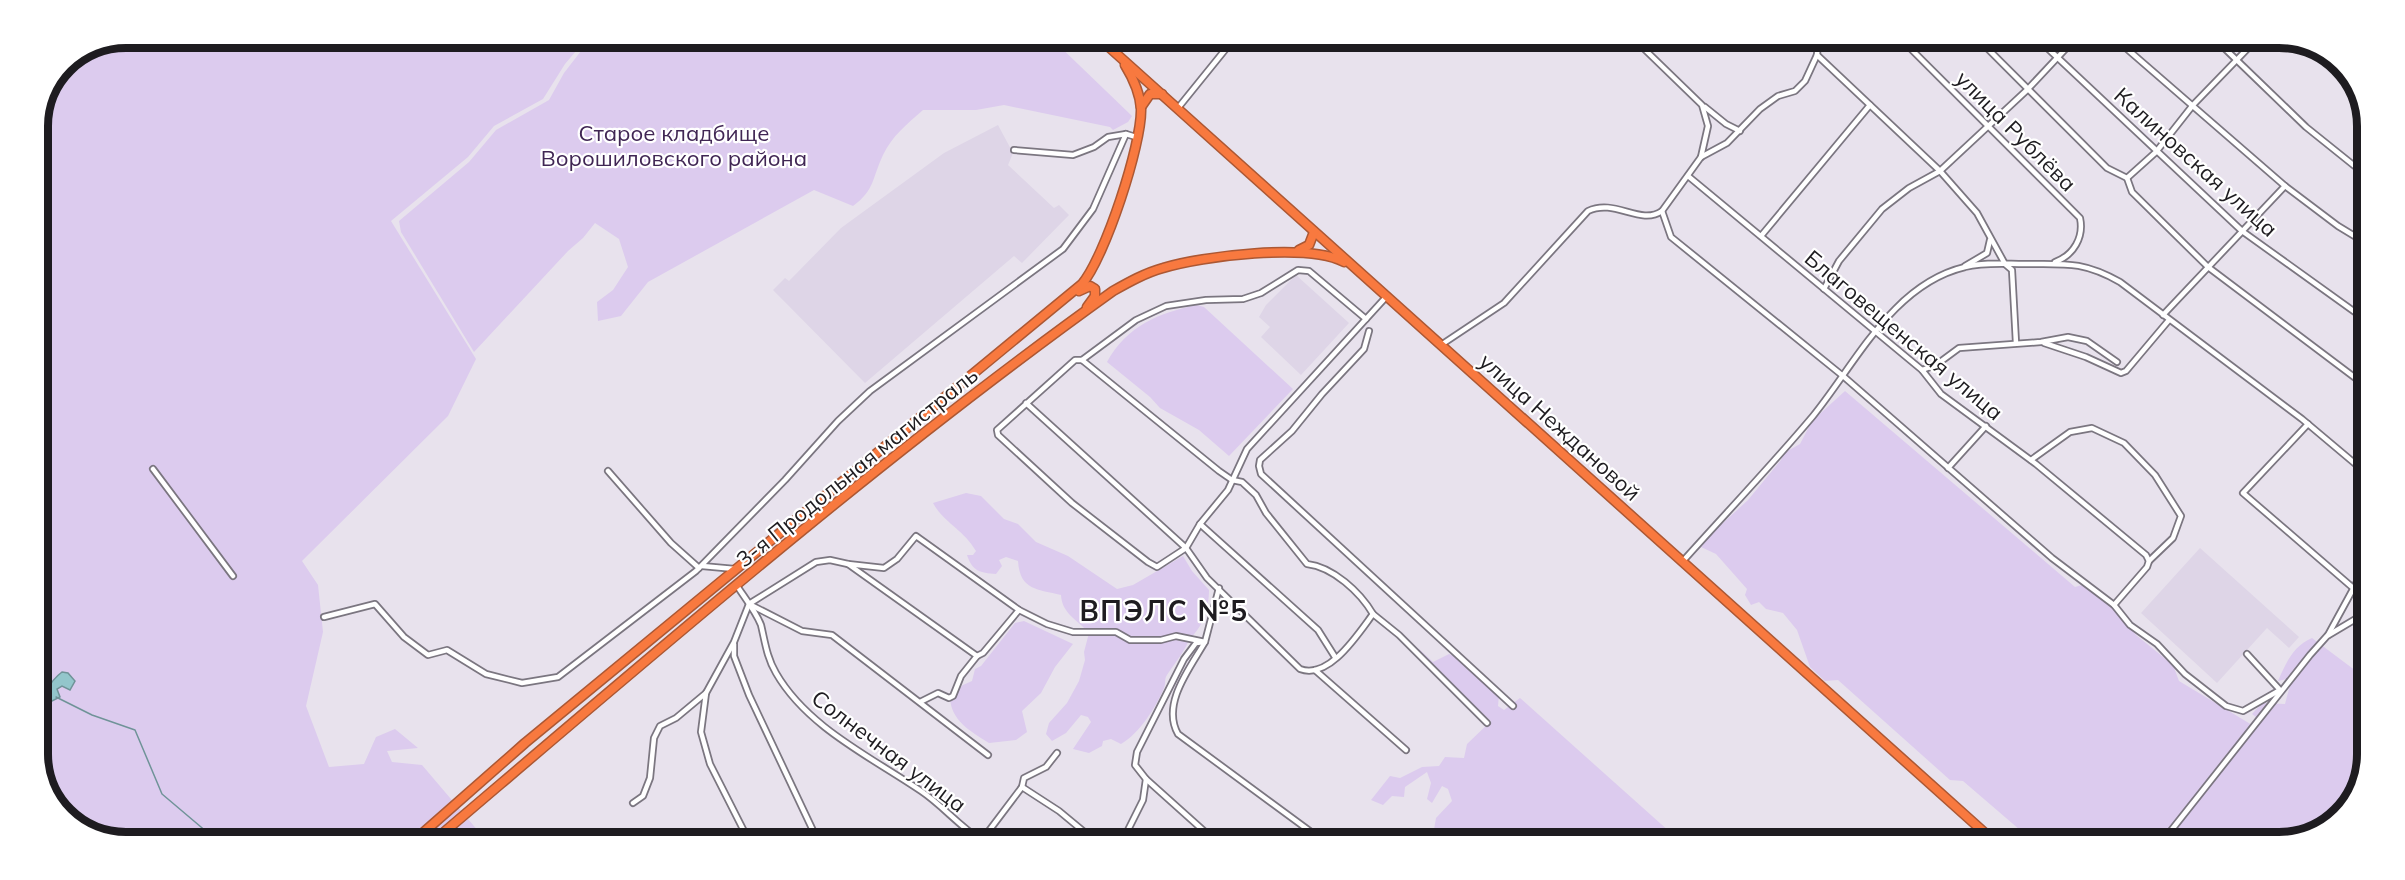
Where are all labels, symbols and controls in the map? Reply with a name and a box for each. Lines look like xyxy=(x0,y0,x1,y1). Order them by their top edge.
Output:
street label: улица Рублёва xyxy=(1950,65,2082,197)
street label: Калиновская улица xyxy=(2108,81,2284,243)
park label: Старое кладбище Ворошиловского района xyxy=(541,119,807,172)
street label: Благовещенская улица xyxy=(1799,244,2009,426)
street label: улица Неждановой xyxy=(1474,347,1646,507)
street label: 3-я Продольная магистраль xyxy=(731,361,983,573)
district label: ВПЭЛС №5 xyxy=(1080,593,1248,628)
street label: Солнечная улица xyxy=(806,684,972,818)

